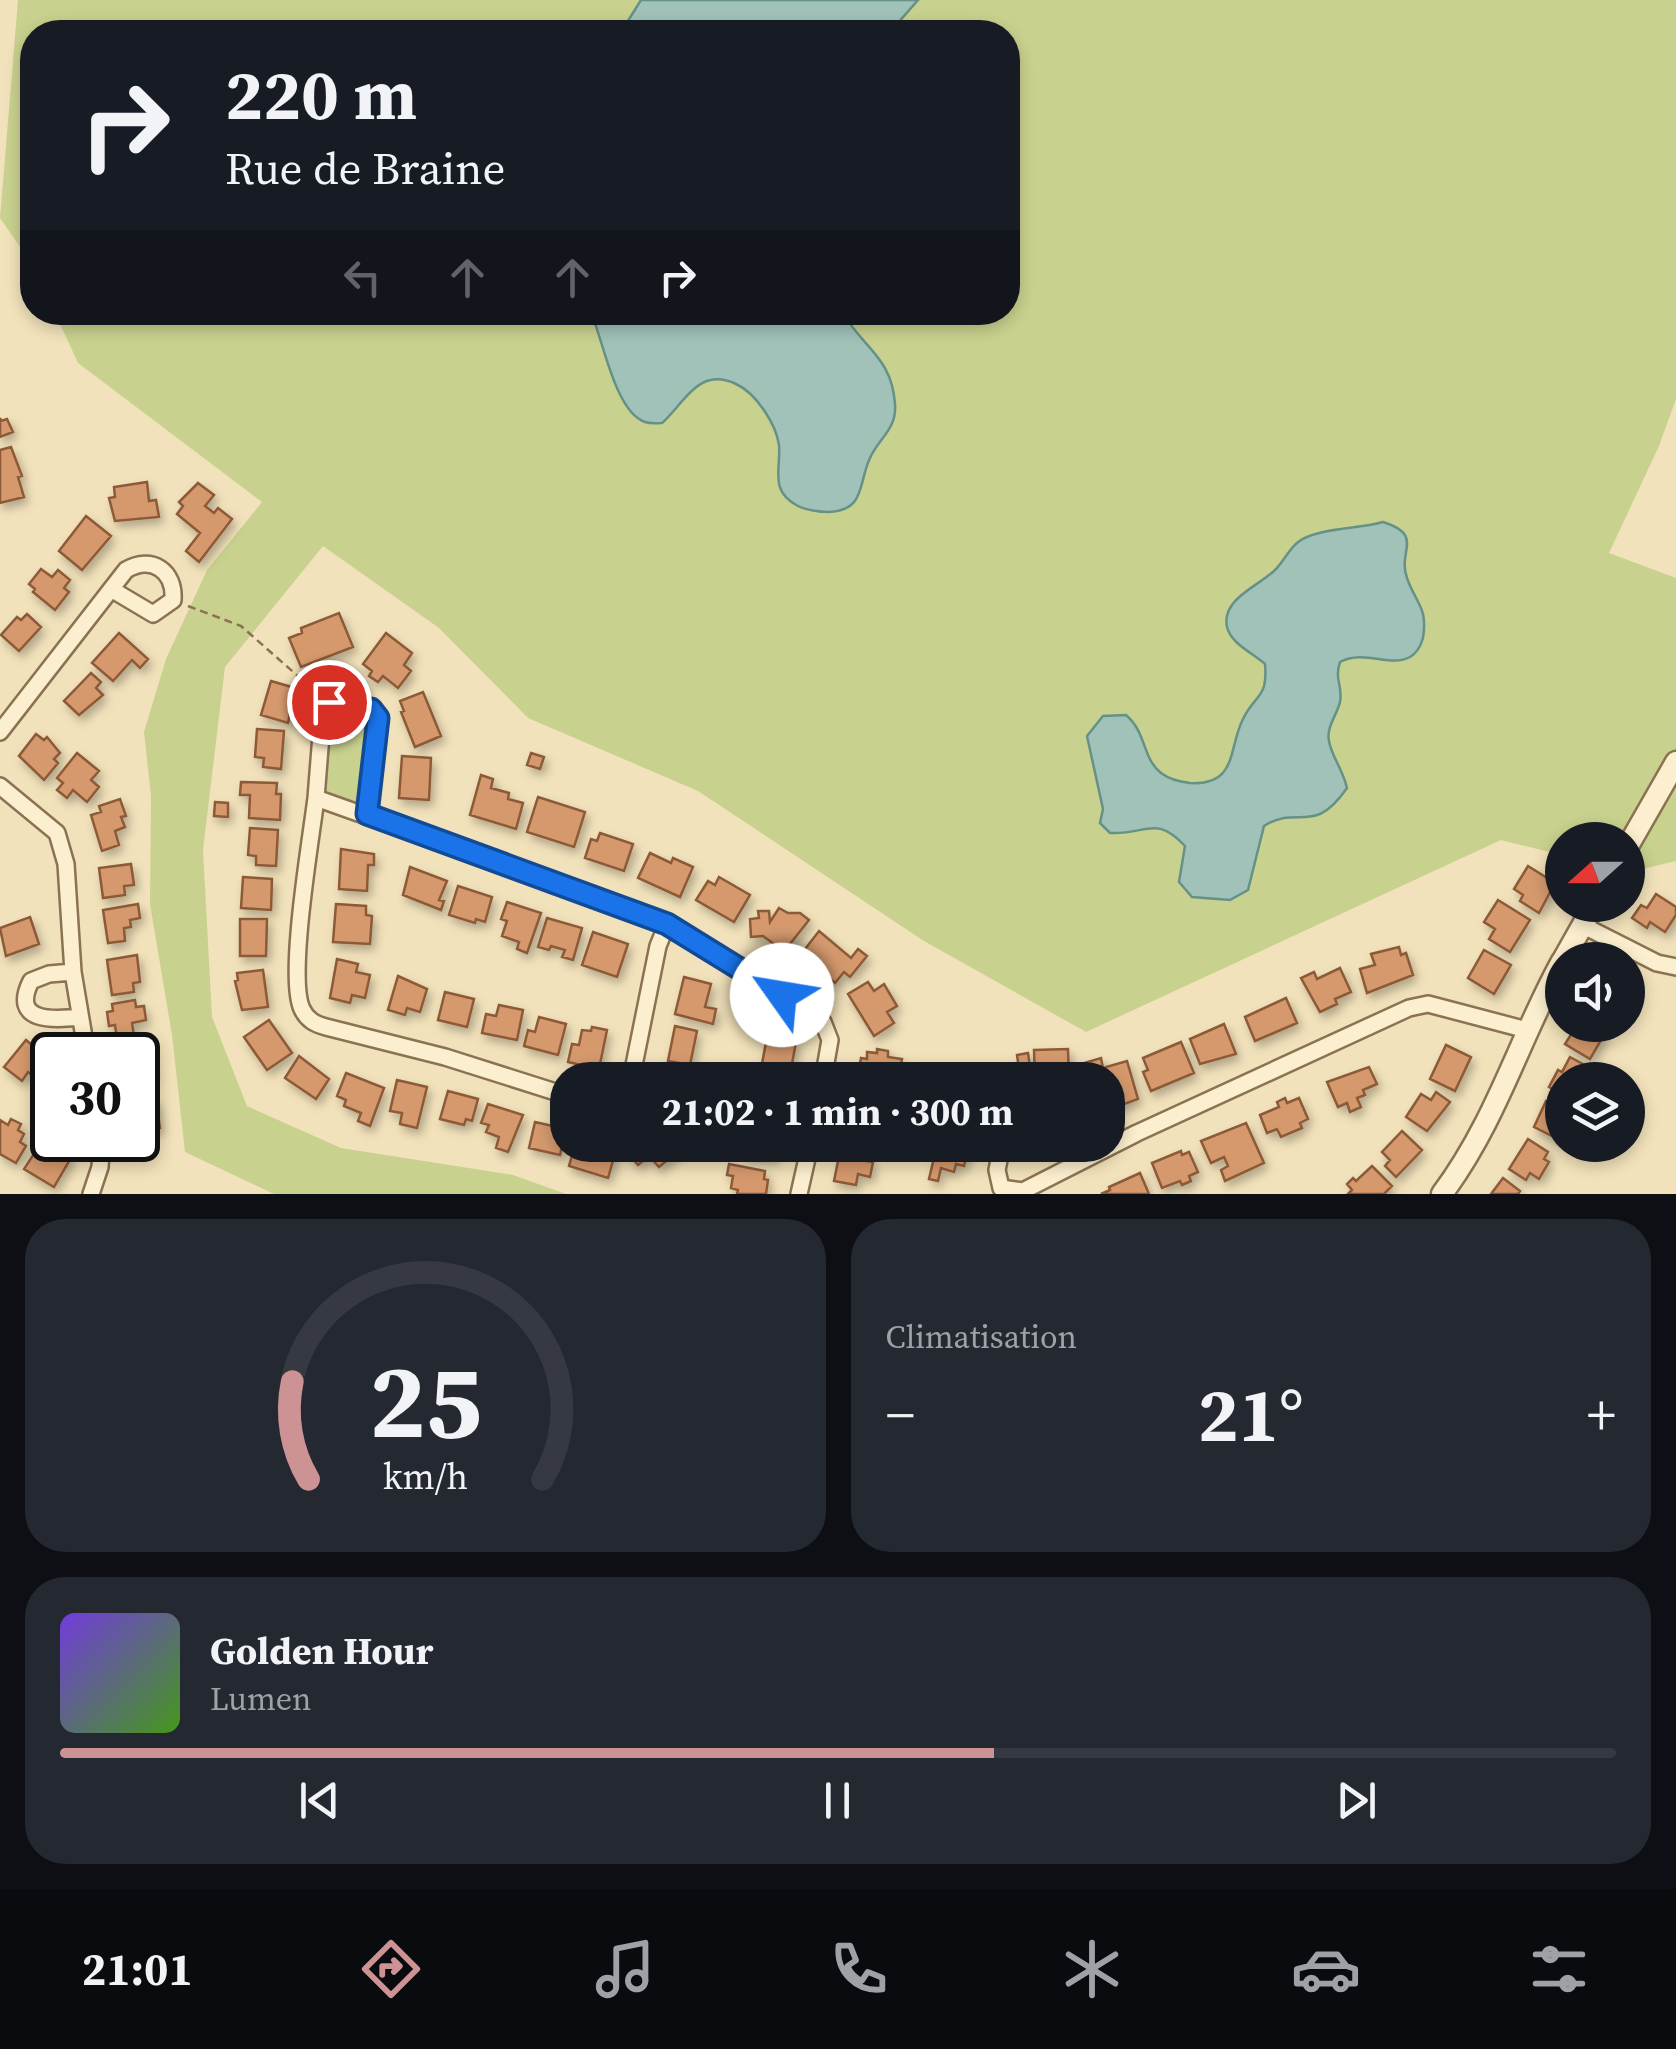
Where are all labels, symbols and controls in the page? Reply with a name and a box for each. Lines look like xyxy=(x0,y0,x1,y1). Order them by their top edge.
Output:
text: 220 m xyxy=(225,46,417,142)
icon: right xyxy=(60,60,190,190)
text: Rue de Braine xyxy=(225,137,505,199)
icon: left xyxy=(335,250,390,305)
icon: ahead xyxy=(440,250,495,305)
icon: ahead xyxy=(545,250,600,305)
icon: right xyxy=(650,250,705,305)
pin xyxy=(287,660,372,745)
icon: arrive xyxy=(302,675,357,730)
north arrow xyxy=(1545,822,1645,922)
map controls xyxy=(1545,822,1645,1162)
button: sound xyxy=(1545,942,1645,1042)
position arrow xyxy=(730,943,834,1047)
speed limit sign: 30 xyxy=(30,1032,160,1162)
button: layers xyxy=(1545,1062,1645,1162)
text: 21:02 · 1 min · 300 m xyxy=(661,1086,1014,1138)
text: Climatisation xyxy=(886,1315,1077,1359)
text: 25 xyxy=(369,1329,482,1472)
text: 21° xyxy=(1198,1363,1304,1466)
text: − xyxy=(886,1377,915,1452)
text: + xyxy=(1587,1377,1616,1452)
text: km/h xyxy=(383,1452,468,1501)
text: Golden Hour xyxy=(210,1625,433,1677)
text: Lumen xyxy=(210,1677,312,1721)
icon: previous xyxy=(292,1773,347,1828)
icon: pause xyxy=(810,1773,865,1828)
icon: next xyxy=(1329,1773,1384,1828)
icon: directions xyxy=(356,1934,426,2004)
icon: music xyxy=(590,1934,660,2004)
icon: phone xyxy=(824,1934,894,2004)
icon: climate xyxy=(1057,1934,1127,2004)
icon: car xyxy=(1291,1934,1361,2004)
icon: filters xyxy=(1524,1934,1594,2004)
text: 21:01 xyxy=(82,1938,193,2000)

